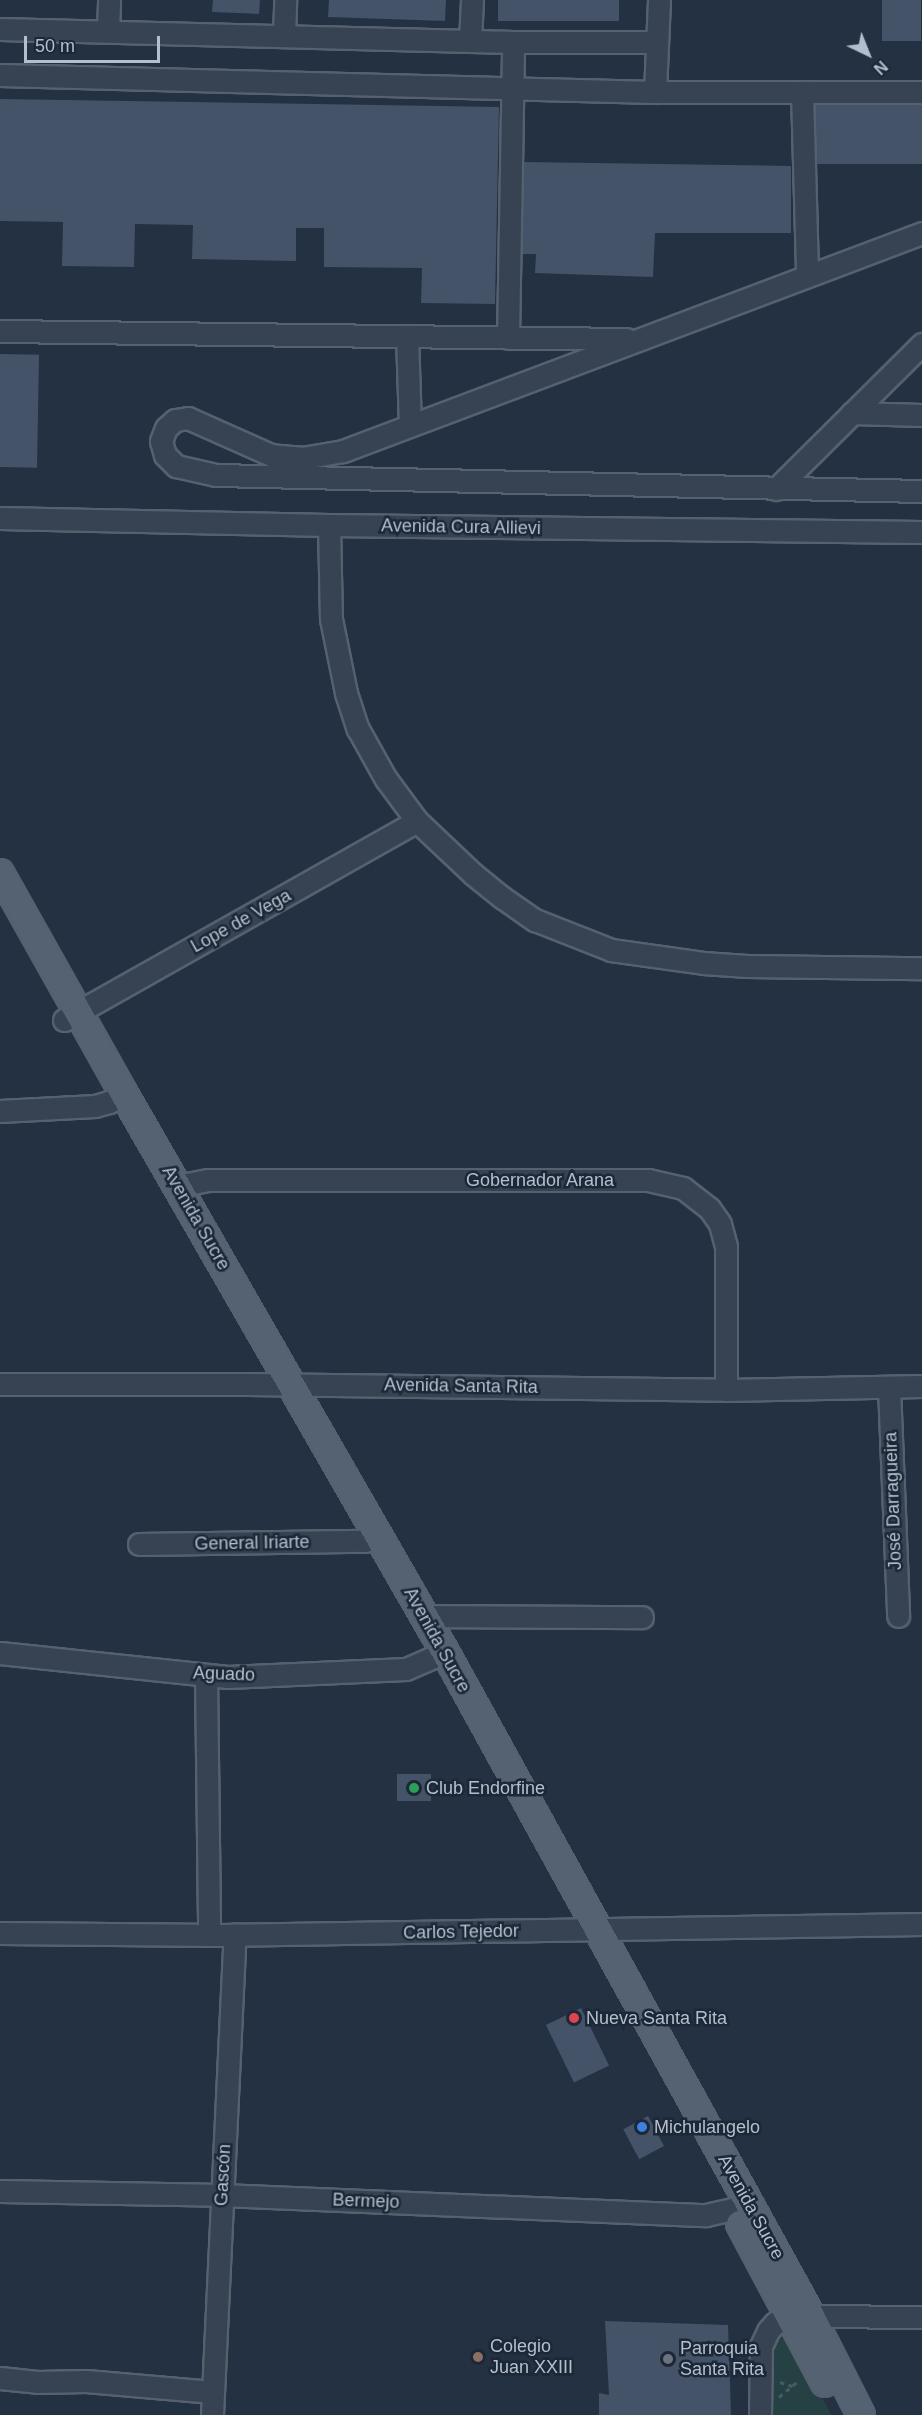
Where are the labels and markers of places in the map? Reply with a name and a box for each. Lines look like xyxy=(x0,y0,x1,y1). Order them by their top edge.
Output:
place label: Club Endorfine xyxy=(426,1777,545,1799)
marker: Club Endorfine xyxy=(407,1781,421,1795)
place label: Nueva Santa Rita xyxy=(586,2007,727,2029)
marker: Nueva Santa Rita xyxy=(567,2011,581,2025)
place label: Michulangelo xyxy=(654,2116,760,2138)
marker: Michulangelo xyxy=(635,2120,649,2134)
place label: Colegio Juan XXIII xyxy=(490,2336,573,2378)
place label: Parroquia Santa Rita xyxy=(680,2338,764,2380)
marker: Colegio Juan XXIII xyxy=(471,2350,485,2364)
marker: Parroquia Santa Rita xyxy=(661,2352,675,2366)

